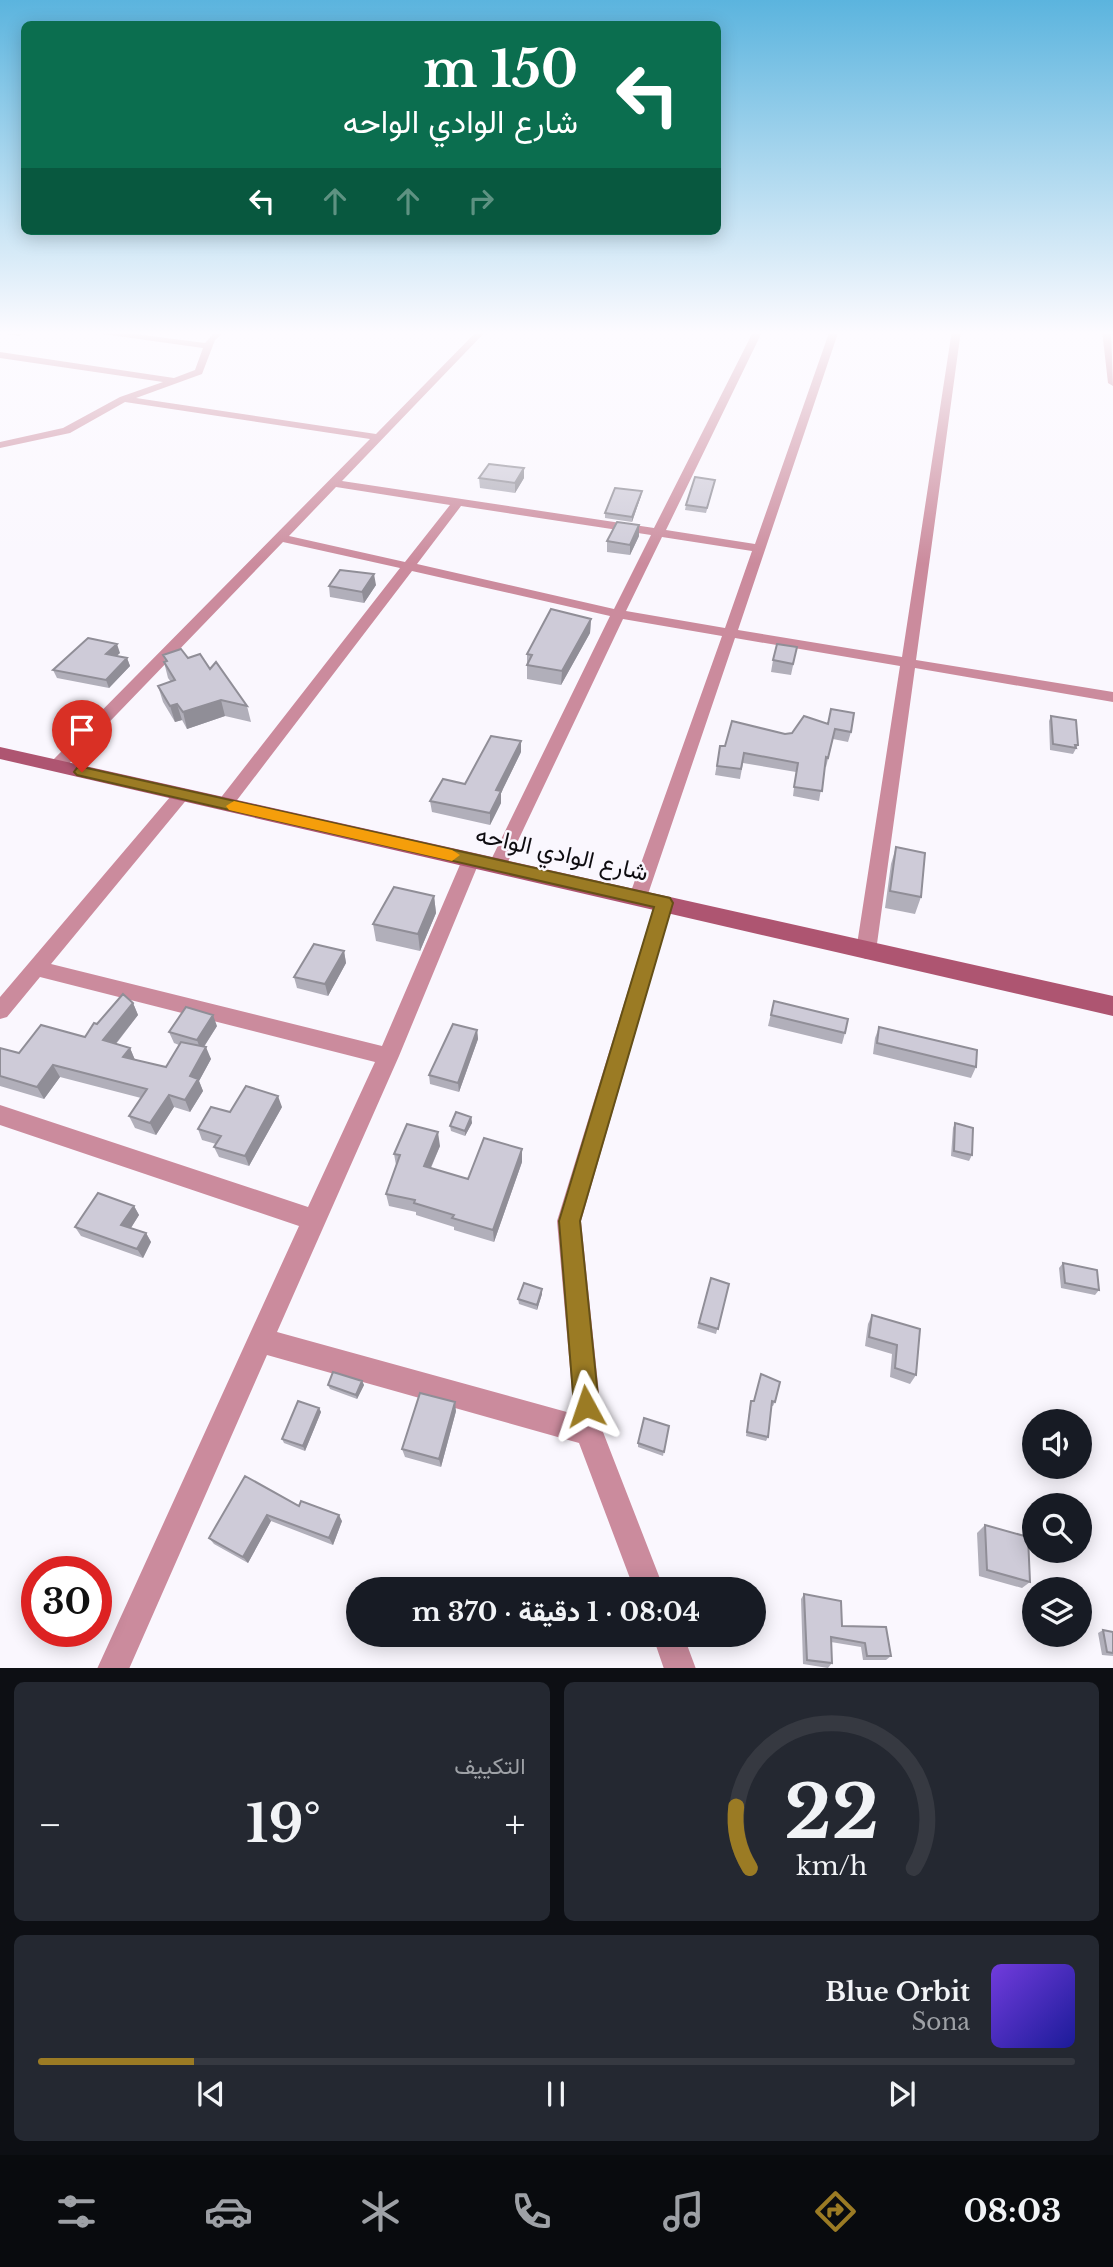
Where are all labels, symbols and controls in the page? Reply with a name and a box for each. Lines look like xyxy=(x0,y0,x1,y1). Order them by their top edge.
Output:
text: 150 m xyxy=(423,39,578,100)
icon: left xyxy=(602,49,693,140)
text: شارع الوادي الواحه xyxy=(343,102,578,142)
icon: left xyxy=(243,182,281,220)
icon: ahead xyxy=(316,182,354,220)
icon: ahead xyxy=(389,182,427,220)
icon: right xyxy=(462,182,500,220)
pin xyxy=(52,700,112,772)
icon: arrive xyxy=(63,711,101,749)
street label: شارع الوادي الواحه xyxy=(472,819,651,892)
position arrow xyxy=(549,1369,623,1443)
map controls xyxy=(1022,1409,1092,1647)
button: sound xyxy=(1022,1409,1092,1479)
button: search xyxy=(1022,1493,1092,1563)
speed limit sign: 30 xyxy=(21,1556,112,1647)
button: layers xyxy=(1022,1577,1092,1647)
text: 08:04 · 1 دقيقة · 370 m xyxy=(412,1596,700,1628)
text: التكييف xyxy=(454,1752,526,1780)
text: 22 xyxy=(784,1767,879,1858)
text: 19° xyxy=(246,1792,321,1856)
text: − xyxy=(38,1801,62,1848)
text: + xyxy=(505,1801,526,1848)
text: km/h xyxy=(796,1850,867,1881)
text: Blue Orbit xyxy=(825,1976,970,2008)
text: Sona xyxy=(912,2008,970,2036)
icon: previous xyxy=(192,2075,230,2113)
icon: pause xyxy=(537,2075,575,2113)
icon: next xyxy=(883,2075,921,2113)
icon: filters xyxy=(52,2187,101,2236)
icon: car xyxy=(204,2187,253,2236)
icon: climate xyxy=(356,2187,405,2236)
icon: phone xyxy=(507,2187,556,2236)
icon: music xyxy=(659,2187,708,2236)
icon: directions xyxy=(811,2187,860,2236)
text: 08:03 xyxy=(963,2191,1062,2231)

